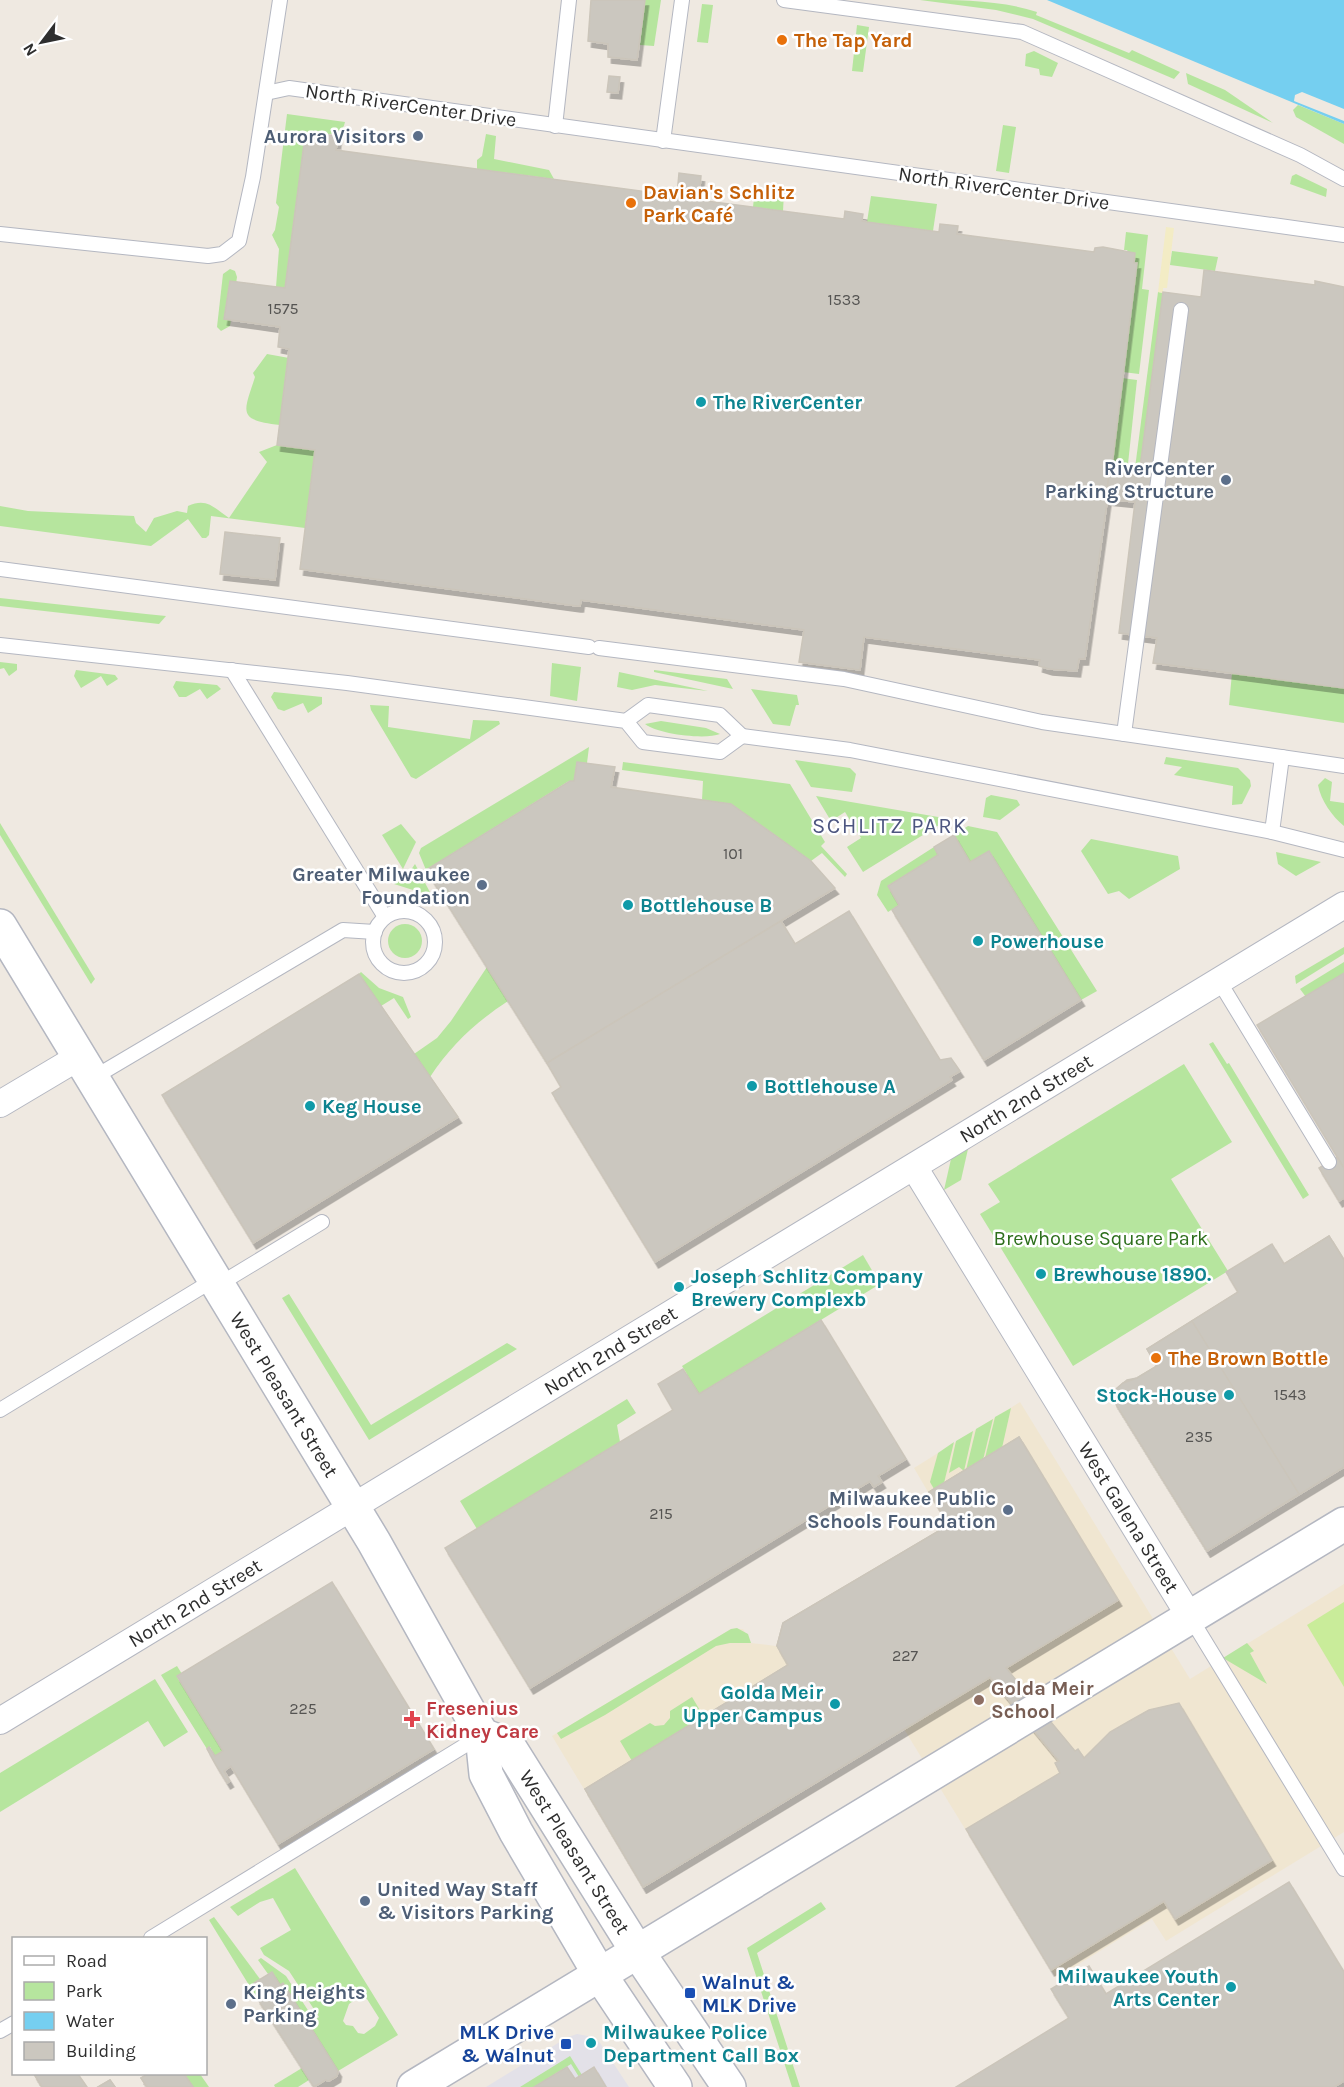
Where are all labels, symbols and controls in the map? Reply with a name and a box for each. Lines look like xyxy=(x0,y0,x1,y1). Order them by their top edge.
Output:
north arrow xyxy=(12,12,72,72)
place label: The Tap Yard xyxy=(794,29,913,52)
marker: The Tap Yard xyxy=(775,33,789,47)
text: N xyxy=(19,40,41,60)
street label: North RiverCenter Drive xyxy=(304,79,518,132)
place label: Aurora Visitors xyxy=(264,125,406,148)
marker: Aurora Visitors xyxy=(411,129,425,143)
street label: North RiverCenter Drive xyxy=(897,162,1111,215)
place label: Davian's Schlitz Park Café xyxy=(643,181,795,227)
marker: Davian's Schlitz Park Café xyxy=(624,196,638,210)
house number: 1533 xyxy=(827,290,861,309)
house number: 1575 xyxy=(268,299,298,318)
place label: The RiverCenter xyxy=(713,391,862,414)
marker: The RiverCenter xyxy=(694,395,708,409)
place label: RiverCenter Parking Structure xyxy=(1045,457,1214,503)
marker: RiverCenter Parking Structure xyxy=(1219,473,1233,487)
district label: SCHLITZ PARK xyxy=(812,813,968,839)
house number: 101 xyxy=(723,844,743,863)
place label: Greater Milwaukee Foundation xyxy=(292,863,470,909)
marker: Greater Milwaukee Foundation xyxy=(475,878,489,892)
place label: Bottlehouse B xyxy=(640,894,772,917)
marker: Bottlehouse B xyxy=(621,898,635,912)
place label: Powerhouse xyxy=(990,930,1104,953)
marker: Powerhouse xyxy=(971,934,985,948)
street label: North 2nd Street xyxy=(955,1049,1097,1148)
place label: Bottlehouse A xyxy=(764,1075,896,1098)
marker: Bottlehouse A xyxy=(745,1079,759,1093)
place label: Keg House xyxy=(322,1095,422,1118)
marker: Keg House xyxy=(303,1099,317,1113)
park label: Brewhouse Square Park xyxy=(994,1227,1208,1250)
place label: Brewhouse 1890. xyxy=(1053,1263,1211,1286)
place label: Joseph Schlitz Company Brewery Complexb xyxy=(691,1265,923,1311)
marker: Brewhouse 1890. xyxy=(1034,1267,1048,1281)
marker: Joseph Schlitz Company Brewery Complexb xyxy=(672,1280,686,1294)
street label: North 2nd Street xyxy=(540,1302,682,1400)
street label: West Pleasant Street xyxy=(225,1308,343,1482)
place label: The Brown Bottle xyxy=(1168,1347,1328,1370)
marker: The Brown Bottle xyxy=(1149,1351,1163,1365)
place label: Stock-House xyxy=(1096,1384,1217,1407)
house number: 1543 xyxy=(1274,1385,1306,1404)
marker: Stock-House xyxy=(1222,1388,1236,1402)
house number: 235 xyxy=(1185,1427,1213,1446)
street label: West Galena Street xyxy=(1073,1438,1184,1598)
place label: Milwaukee Public Schools Foundation xyxy=(807,1487,996,1533)
marker: Milwaukee Public Schools Foundation xyxy=(1001,1503,1015,1517)
house number: 215 xyxy=(649,1504,673,1523)
street label: North 2nd Street xyxy=(124,1554,266,1652)
house number: 227 xyxy=(892,1646,919,1665)
place label: Golda Meir School xyxy=(991,1677,1094,1723)
place label: Golda Meir Upper Campus xyxy=(683,1681,823,1727)
marker: Golda Meir School xyxy=(972,1693,986,1707)
place label: Fresenius Kidney Care xyxy=(426,1697,539,1743)
marker: Golda Meir Upper Campus xyxy=(828,1697,842,1711)
house number: 225 xyxy=(289,1699,317,1718)
marker: Fresenius Kidney Care xyxy=(403,1710,421,1728)
street label: West Pleasant Street xyxy=(515,1766,635,1939)
place label: United Way Staff & Visitors Parking xyxy=(377,1878,554,1924)
marker: United Way Staff & Visitors Parking xyxy=(358,1894,372,1908)
legend xyxy=(12,1937,207,2075)
text: Road xyxy=(66,1950,107,1972)
place label: Milwaukee Youth Arts Center xyxy=(1057,1965,1219,2011)
place label: Walnut & MLK Drive xyxy=(702,1971,797,2017)
text: Park xyxy=(66,1980,103,2002)
marker: Milwaukee Youth Arts Center xyxy=(1224,1980,1238,1994)
place label: King Heights Parking xyxy=(243,1981,366,2027)
marker: Walnut & MLK Drive xyxy=(683,1986,697,2000)
marker: King Heights Parking xyxy=(224,1997,238,2011)
text: Water xyxy=(66,2010,114,2032)
place label: MLK Drive & Walnut xyxy=(459,2021,554,2067)
place label: Milwaukee Police Department Call Box xyxy=(603,2021,799,2067)
marker: Milwaukee Police Department Call Box xyxy=(584,2036,598,2050)
marker: MLK Drive & Walnut xyxy=(559,2037,573,2051)
text: Building xyxy=(66,2040,136,2062)

